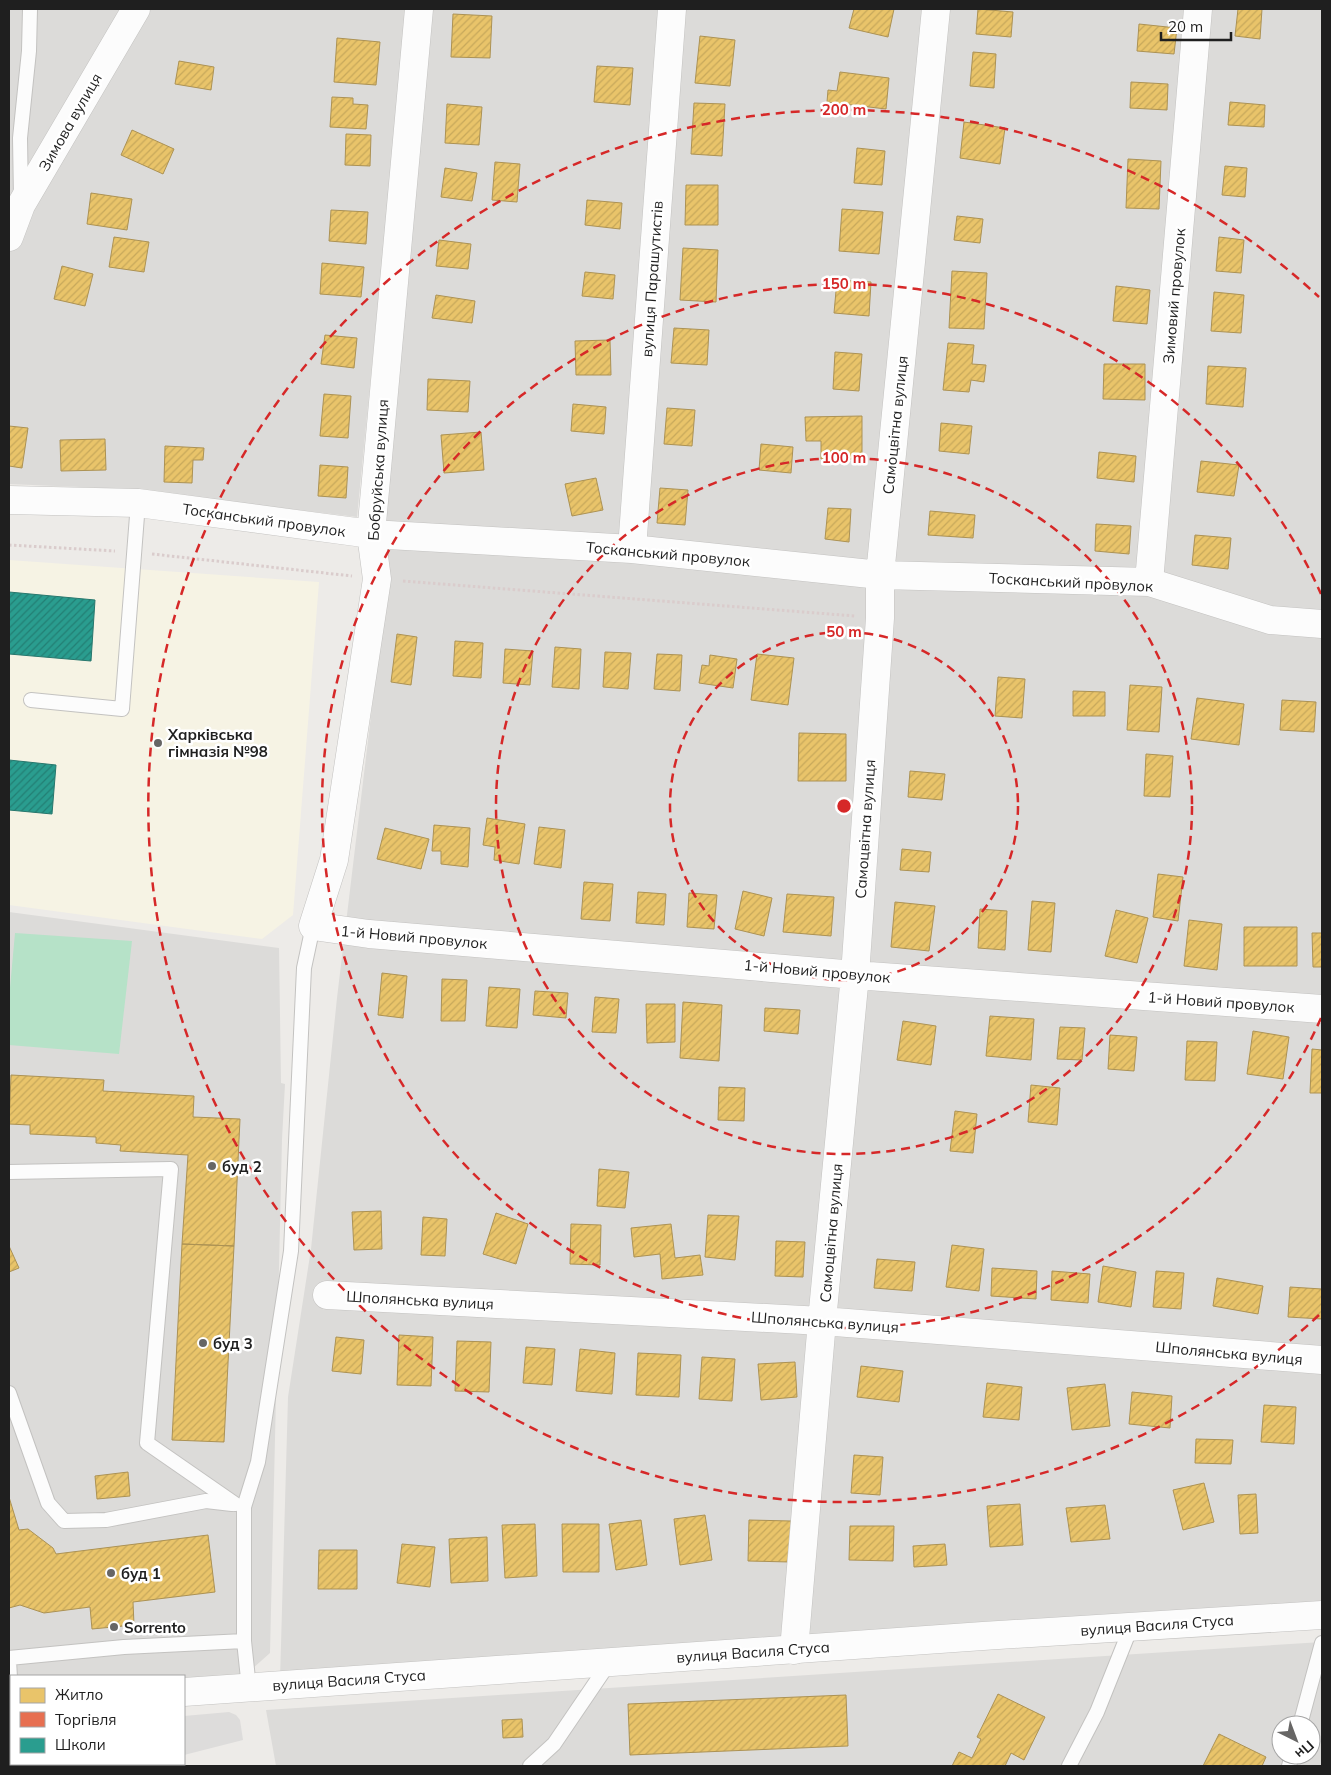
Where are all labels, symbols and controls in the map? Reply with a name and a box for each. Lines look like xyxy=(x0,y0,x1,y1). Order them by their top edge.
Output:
scale bar xyxy=(1161,10,1231,42)
text: 20 m xyxy=(1168,17,1203,36)
street label: Зимова вулиця xyxy=(34,70,106,174)
text: 200 m xyxy=(822,100,866,119)
street label: вулиця Парашутистів xyxy=(637,200,667,358)
street label: Зимовий провулок xyxy=(1159,226,1189,365)
text: 150 m xyxy=(822,274,866,293)
street label: Самоцвітна вулиця xyxy=(878,355,912,495)
street label: Бобруйська вулиця xyxy=(364,399,392,541)
text: 100 m xyxy=(822,448,866,467)
street label: Тосканський провулок xyxy=(181,499,348,541)
street label: Тосканський провулок xyxy=(585,537,752,571)
street label: Тосканський провулок xyxy=(988,568,1155,596)
text: 50 m xyxy=(826,622,862,641)
place label: Харківська гімназія №98 xyxy=(167,725,268,761)
marker: Харківська гімназія №98 xyxy=(152,737,164,749)
street label: Самоцвітна вулиця xyxy=(851,759,879,899)
centre of rings xyxy=(835,797,853,815)
street label: 1-й Новий провулок xyxy=(340,921,489,953)
street label: 1-й Новий провулок xyxy=(743,955,892,987)
street label: 1-й Новий провулок xyxy=(1147,987,1296,1017)
place label: буд 2 xyxy=(222,1157,262,1176)
marker: буд 2 xyxy=(206,1160,218,1172)
street label: Самоцвітна вулиця xyxy=(815,1163,847,1303)
street label: Шполянська вулиця xyxy=(346,1287,494,1313)
street label: Шполянська вулиця xyxy=(751,1307,899,1337)
place label: буд 3 xyxy=(213,1334,253,1353)
marker: буд 3 xyxy=(197,1337,209,1349)
street label: Шполянська вулиця xyxy=(1155,1337,1303,1369)
place label: буд 1 xyxy=(121,1564,161,1583)
marker: буд 1 xyxy=(105,1567,117,1579)
street label: вулиця Василя Стуса xyxy=(1080,1610,1234,1640)
place label: Sorrento xyxy=(124,1618,186,1637)
marker: Sorrento xyxy=(108,1621,120,1633)
street label: вулиця Василя Стуса xyxy=(676,1637,830,1667)
street label: вулиця Василя Стуса xyxy=(272,1665,426,1695)
legend xyxy=(10,1675,185,1765)
text: Житло xyxy=(55,1685,103,1704)
text: Торгівля xyxy=(55,1710,117,1729)
north arrow xyxy=(1271,1715,1321,1765)
text: Школи xyxy=(55,1735,106,1754)
text: Пн xyxy=(1291,1736,1318,1763)

